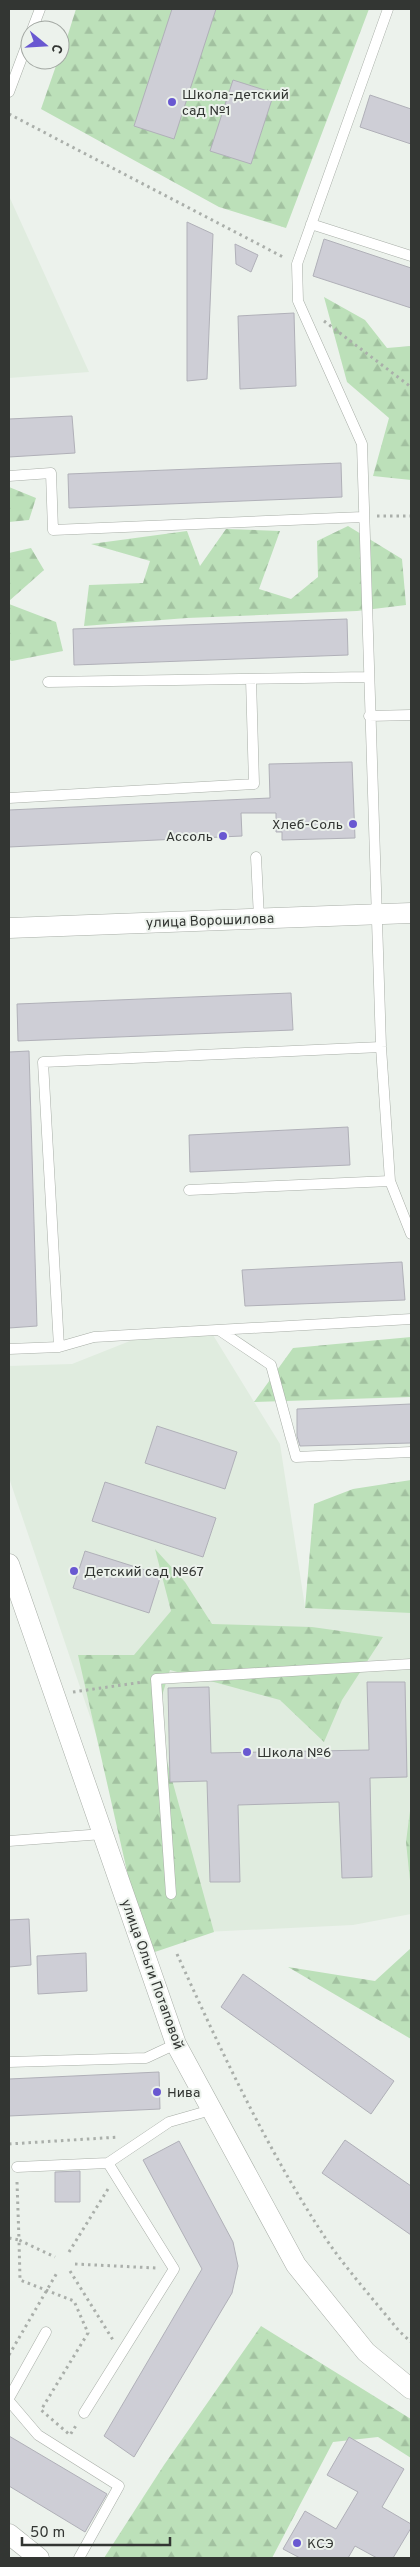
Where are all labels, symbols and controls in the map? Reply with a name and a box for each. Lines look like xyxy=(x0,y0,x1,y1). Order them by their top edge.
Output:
north arrow xyxy=(20,20,70,70)
text: С xyxy=(46,42,65,55)
place label: Школа-детский сад №1 xyxy=(182,87,289,120)
marker: Школа-детский сад №1 xyxy=(166,96,178,108)
place label: Хлеб-Соль xyxy=(272,817,343,834)
marker: Хлеб-Соль xyxy=(347,818,359,830)
place label: Ассоль xyxy=(166,829,213,846)
marker: Ассоль xyxy=(217,830,229,842)
street label: улица Ворошилова xyxy=(146,911,274,932)
place label: Детский сад №67 xyxy=(84,1564,204,1581)
marker: Детский сад №67 xyxy=(68,1565,80,1577)
place label: Школа №6 xyxy=(257,1745,331,1762)
marker: Школа №6 xyxy=(241,1746,253,1758)
street label: улица Ольги Потаповой xyxy=(117,1897,187,2052)
place label: Нива xyxy=(167,2085,200,2102)
marker: Нива xyxy=(151,2086,163,2098)
scale bar xyxy=(22,2514,170,2546)
text: 50 m xyxy=(30,2524,65,2543)
place label: КСЭ xyxy=(307,2536,334,2553)
marker: КСЭ xyxy=(291,2537,303,2549)

